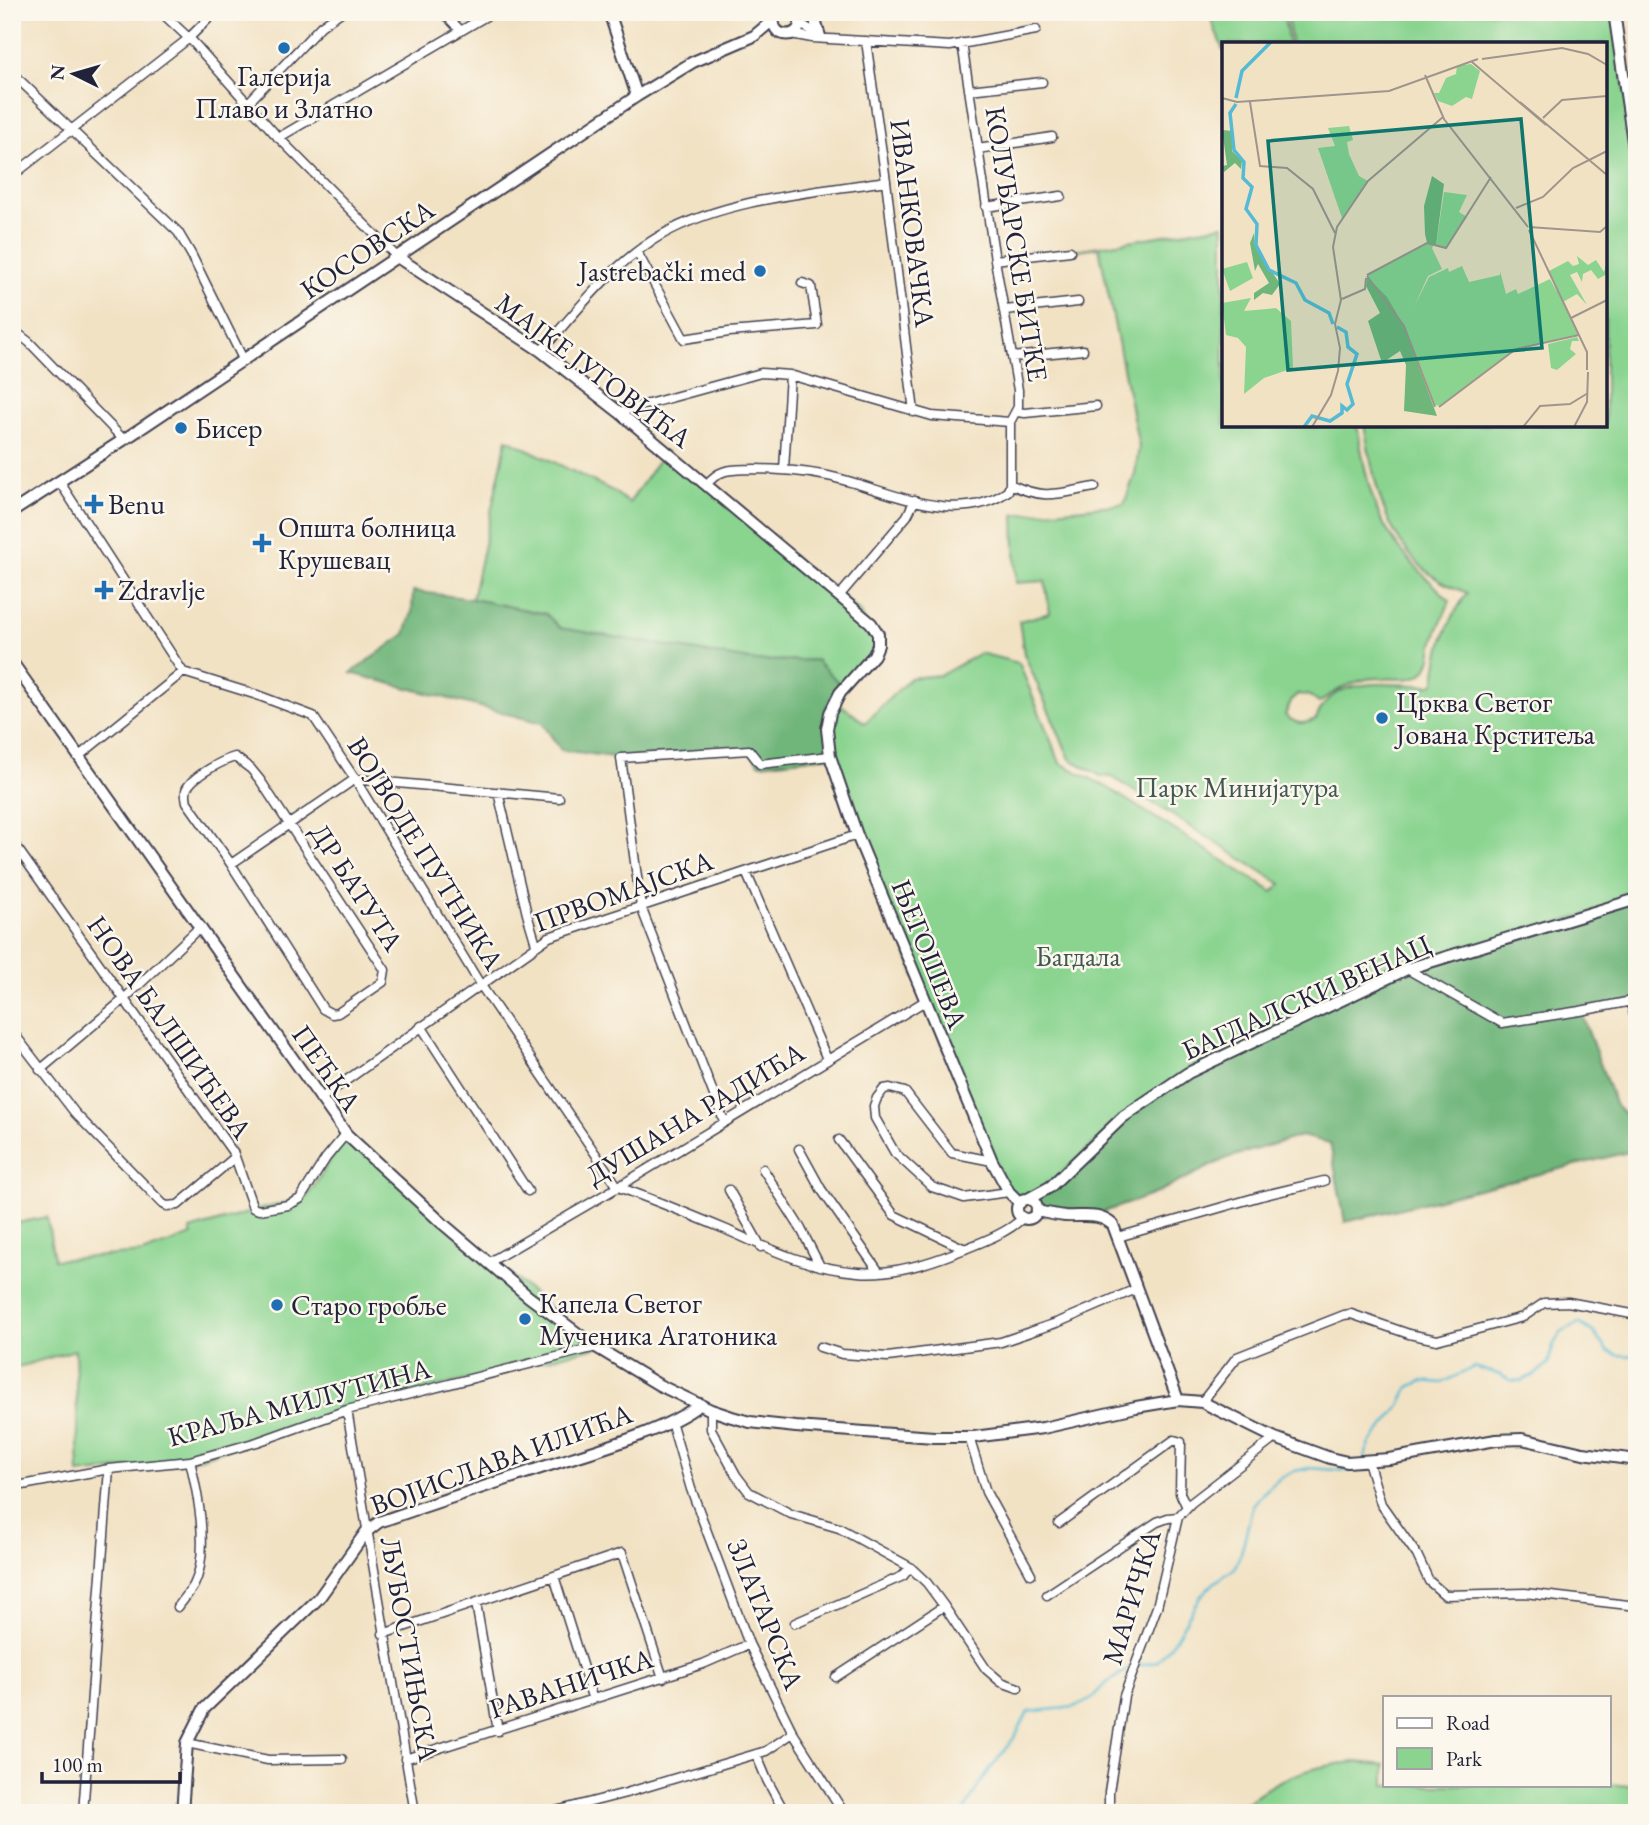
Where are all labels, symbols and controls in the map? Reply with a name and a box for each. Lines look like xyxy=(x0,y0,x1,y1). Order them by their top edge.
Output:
north arrow xyxy=(38,38,108,108)
marker: Галерија Плаво и Златно xyxy=(276,40,292,56)
inset map xyxy=(1222,42,1607,427)
place label: Галерија Плаво и Златно xyxy=(195,58,373,126)
text: N xyxy=(44,63,71,81)
street label: КОЛУБАРСКЕ БИТКЕ xyxy=(977,104,1057,384)
street label: ИВАНКОВАЧКА xyxy=(882,117,944,330)
street label: КОСОВСКА xyxy=(293,191,441,307)
place label: Jastrebački med xyxy=(577,253,747,289)
marker: Jastrebački med xyxy=(752,263,768,279)
street label: МАЈКЕ ЈУГОВИЋА xyxy=(489,285,700,456)
place label: Бисер xyxy=(195,410,263,446)
marker: Бисер xyxy=(173,420,189,436)
place label: Benu xyxy=(108,486,165,522)
marker: Benu xyxy=(86,496,102,512)
place label: Општа болница Крушевац xyxy=(278,509,457,577)
marker: Општа болница Крушевац xyxy=(252,533,272,553)
place label: Zdravlje xyxy=(118,572,205,608)
marker: Zdravlje xyxy=(96,582,112,598)
place label: Црква Светог Јована Крститеља xyxy=(1394,684,1596,752)
marker: Црква Светог Јована Крститеља xyxy=(1374,710,1390,726)
street label: ВОЈВОДЕ ПУТНИКА xyxy=(340,730,513,977)
park label: Парк Минијатура xyxy=(1135,769,1340,805)
street label: ДР БАТУТА xyxy=(302,816,412,958)
street label: ПРВОМАЈСКА xyxy=(528,842,718,940)
street label: ЊЕГОШЕВА xyxy=(884,874,977,1035)
street label: НОВА БАЛШИЋЕВА xyxy=(79,908,261,1146)
street label: БАГДАЛСКИ ВЕНАЦ xyxy=(1176,926,1436,1068)
park label: Багдала xyxy=(1035,938,1122,974)
street label: ПЕЋКА xyxy=(284,1017,370,1119)
street label: ДУШАНА РАДИЋА xyxy=(579,1033,811,1193)
place label: Капела Светог Мученика Агатоника xyxy=(539,1285,778,1353)
place label: Старо гробље xyxy=(291,1287,447,1323)
marker: Старо гробље xyxy=(269,1297,285,1313)
marker: Капела Светог Мученика Агатоника xyxy=(517,1311,533,1327)
street label: КРАЉА МИЛУТИНА xyxy=(164,1349,435,1454)
street label: ВОЈИСЛАВА ИЛИЋА xyxy=(365,1395,637,1523)
street label: МАРИЧКА xyxy=(1093,1524,1169,1669)
street label: ЗЛАТАРСКА xyxy=(719,1533,813,1695)
street label: ЉУБОСТИЊСКА xyxy=(373,1534,448,1765)
street label: РАВАНИЧКА xyxy=(485,1639,658,1726)
legend xyxy=(1383,1696,1610,1786)
text: Road xyxy=(1446,1709,1490,1736)
scale bar xyxy=(42,1741,180,1785)
text: Park xyxy=(1446,1745,1483,1772)
text: 100 m xyxy=(52,1751,103,1778)

